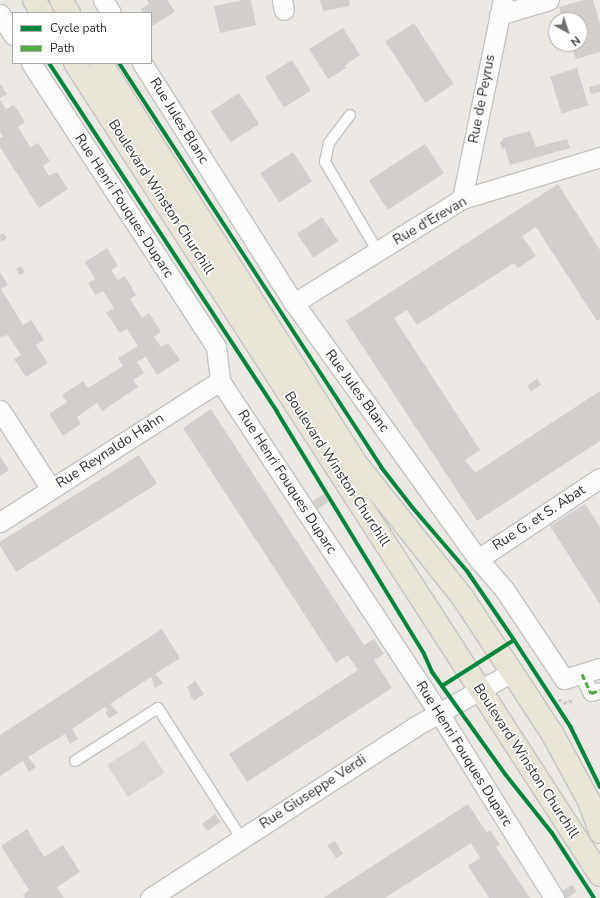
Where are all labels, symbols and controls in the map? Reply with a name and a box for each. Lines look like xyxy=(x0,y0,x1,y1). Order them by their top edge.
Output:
legend xyxy=(12,12,152,64)
north arrow xyxy=(548,12,588,52)
text: Cycle path xyxy=(50,20,107,36)
text: N xyxy=(567,32,583,49)
text: Path xyxy=(50,40,75,56)
street label: Rue de Peyrus xyxy=(465,53,499,145)
street label: Rue Jules Blanc xyxy=(146,75,212,167)
street label: Boulevard Winston Churchill xyxy=(105,116,217,278)
street label: Rue Henri Fouques Duparc xyxy=(71,131,177,281)
street label: Rue d'Erevan xyxy=(390,193,470,249)
street label: Rue Jules Blanc xyxy=(321,346,393,436)
street label: Boulevard Winston Churchill xyxy=(281,388,393,550)
street label: Rue Henri Fouques Duparc xyxy=(234,407,340,557)
street label: Rue Reynaldo Hahn xyxy=(53,410,167,492)
street label: Rue G. et S. Abat xyxy=(490,482,588,554)
street label: Rue Henri Fouques Duparc xyxy=(412,678,516,830)
street label: Boulevard Winston Churchill xyxy=(470,680,582,842)
street label: Rue Giuseppe Verdi xyxy=(257,751,369,833)

